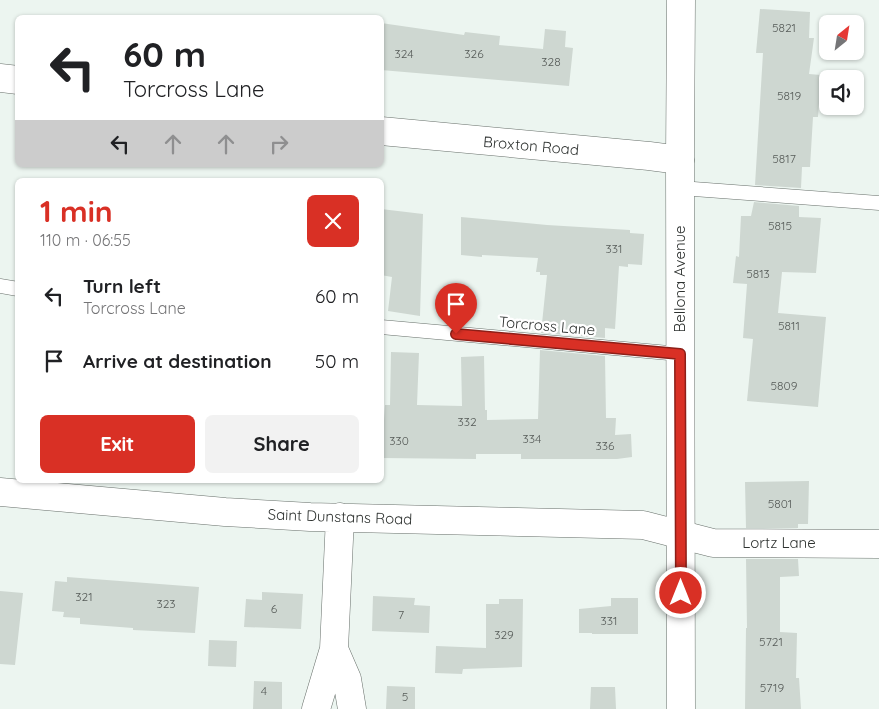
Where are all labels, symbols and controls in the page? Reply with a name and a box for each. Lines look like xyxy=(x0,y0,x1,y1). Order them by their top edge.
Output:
north arrow xyxy=(819,15,864,60)
map controls xyxy=(819,15,864,115)
house number: 5821 xyxy=(772,20,796,35)
text: 60 m xyxy=(123,32,206,76)
icon: left xyxy=(40,35,105,100)
house number: 324 xyxy=(394,46,414,61)
house number: 326 xyxy=(464,46,484,61)
house number: 328 xyxy=(541,54,561,69)
button: sound xyxy=(819,70,864,115)
text: Torcross Lane xyxy=(123,75,264,103)
house number: 5819 xyxy=(777,88,801,103)
icon: left xyxy=(106,130,134,158)
icon: ahead xyxy=(159,130,187,158)
icon: ahead xyxy=(212,130,240,158)
icon: right xyxy=(265,130,293,158)
street label: Broxton Road xyxy=(482,132,580,159)
house number: 5817 xyxy=(772,151,796,166)
text: 1 min xyxy=(40,192,113,230)
button: close xyxy=(307,195,359,247)
house number: 5815 xyxy=(768,218,792,233)
street label: Bellona Avenue xyxy=(670,225,689,333)
text: 110 m · 06:55 xyxy=(40,230,131,250)
house number: 331 xyxy=(605,241,623,256)
house number: 5813 xyxy=(746,266,770,281)
text: Turn left xyxy=(83,274,161,298)
icon: left xyxy=(40,282,68,310)
pin xyxy=(435,283,477,334)
text: 60 m xyxy=(315,284,359,308)
icon: arrive xyxy=(442,290,470,318)
text: Torcross Lane xyxy=(83,298,186,318)
street label: Torcross Lane xyxy=(498,312,596,339)
house number: 5811 xyxy=(778,318,800,333)
icon: arrive xyxy=(40,347,68,375)
text: Arrive at destination xyxy=(83,349,272,373)
text: 50 m xyxy=(315,349,359,373)
house number: 5809 xyxy=(771,378,798,393)
house number: 332 xyxy=(457,414,477,429)
button: Exit xyxy=(40,415,195,473)
button: Share xyxy=(205,415,359,473)
house number: 334 xyxy=(523,431,541,446)
house number: 330 xyxy=(389,433,409,448)
house number: 336 xyxy=(595,438,615,453)
house number: 5801 xyxy=(768,496,792,511)
street label: Saint Dunstans Road xyxy=(267,504,413,529)
street label: Lortz Lane xyxy=(742,533,816,552)
position arrow xyxy=(654,566,706,618)
house number: 321 xyxy=(75,589,93,604)
house number: 323 xyxy=(156,596,176,611)
house number: 6 xyxy=(271,601,278,616)
house number: 7 xyxy=(398,607,404,622)
house number: 331 xyxy=(600,613,618,628)
house number: 329 xyxy=(494,627,514,642)
house number: 5721 xyxy=(759,634,783,649)
house number: 5719 xyxy=(760,680,785,695)
house number: 4 xyxy=(261,683,267,698)
house number: 5 xyxy=(402,689,408,704)

